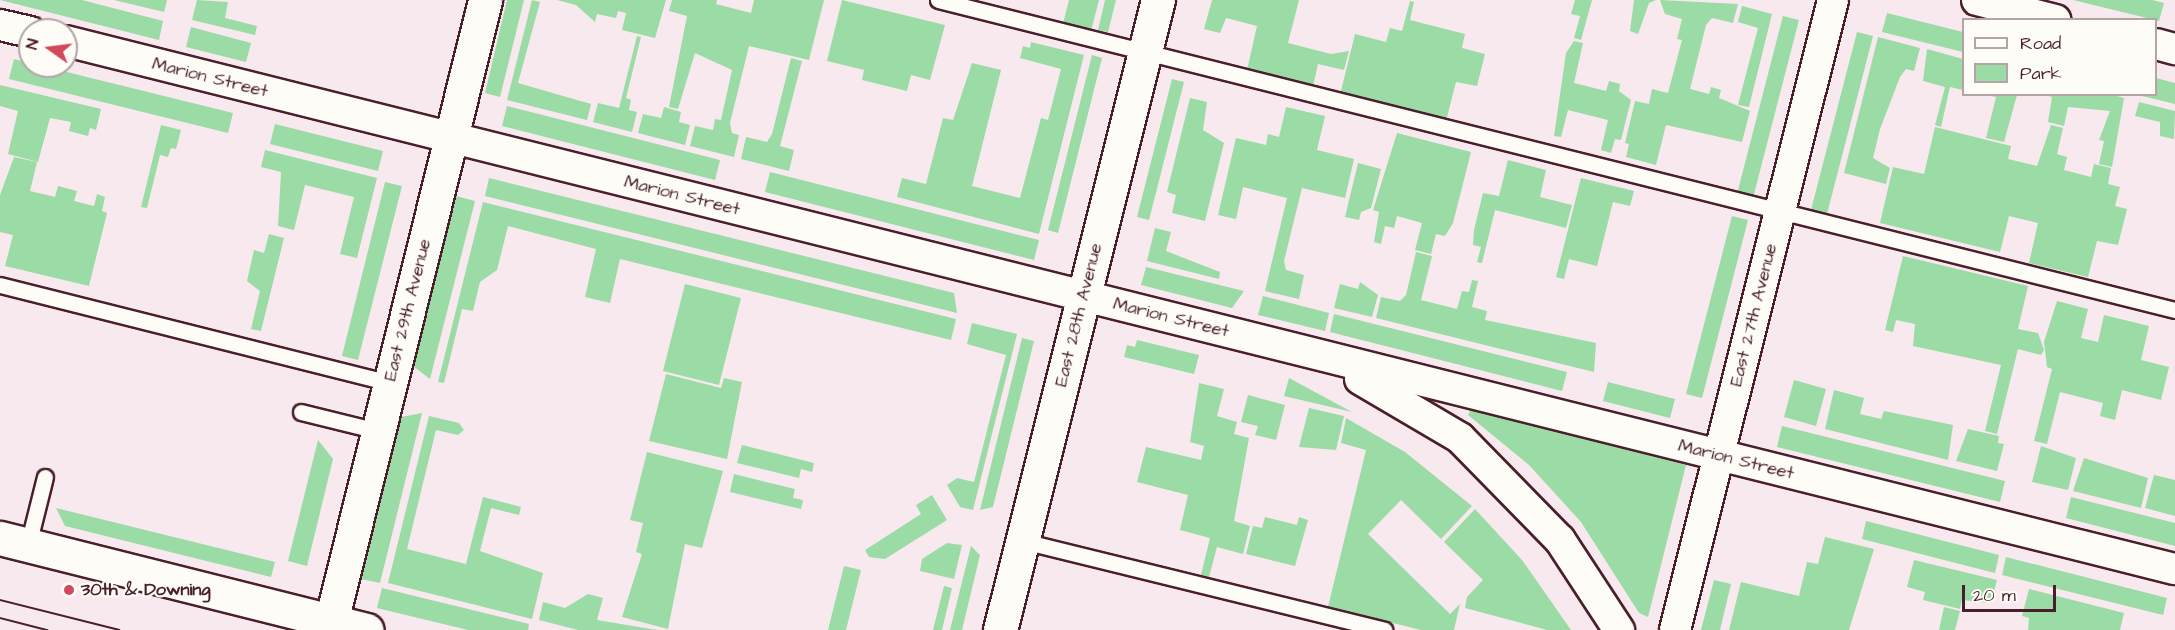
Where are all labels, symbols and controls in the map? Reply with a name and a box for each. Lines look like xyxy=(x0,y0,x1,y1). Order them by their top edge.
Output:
north arrow xyxy=(18,18,78,78)
legend xyxy=(1962,18,2157,96)
text: Road xyxy=(2020,31,2061,56)
text: N xyxy=(21,37,44,52)
street label: Marion Street xyxy=(150,53,270,103)
text: Park xyxy=(2020,61,2062,86)
street label: Marion Street xyxy=(622,171,742,221)
street label: East 29th Avenue xyxy=(380,237,436,383)
street label: East 28th Avenue xyxy=(1051,241,1107,389)
street label: East 27th Avenue xyxy=(1726,241,1782,389)
street label: Marion Street xyxy=(1111,293,1231,343)
street label: Marion Street xyxy=(1676,435,1796,485)
scale bar xyxy=(1965,573,2060,611)
place label: 30th & Downing xyxy=(81,579,211,601)
marker: 30th & Downing xyxy=(62,583,76,597)
text: 20 m xyxy=(1973,583,2016,608)

